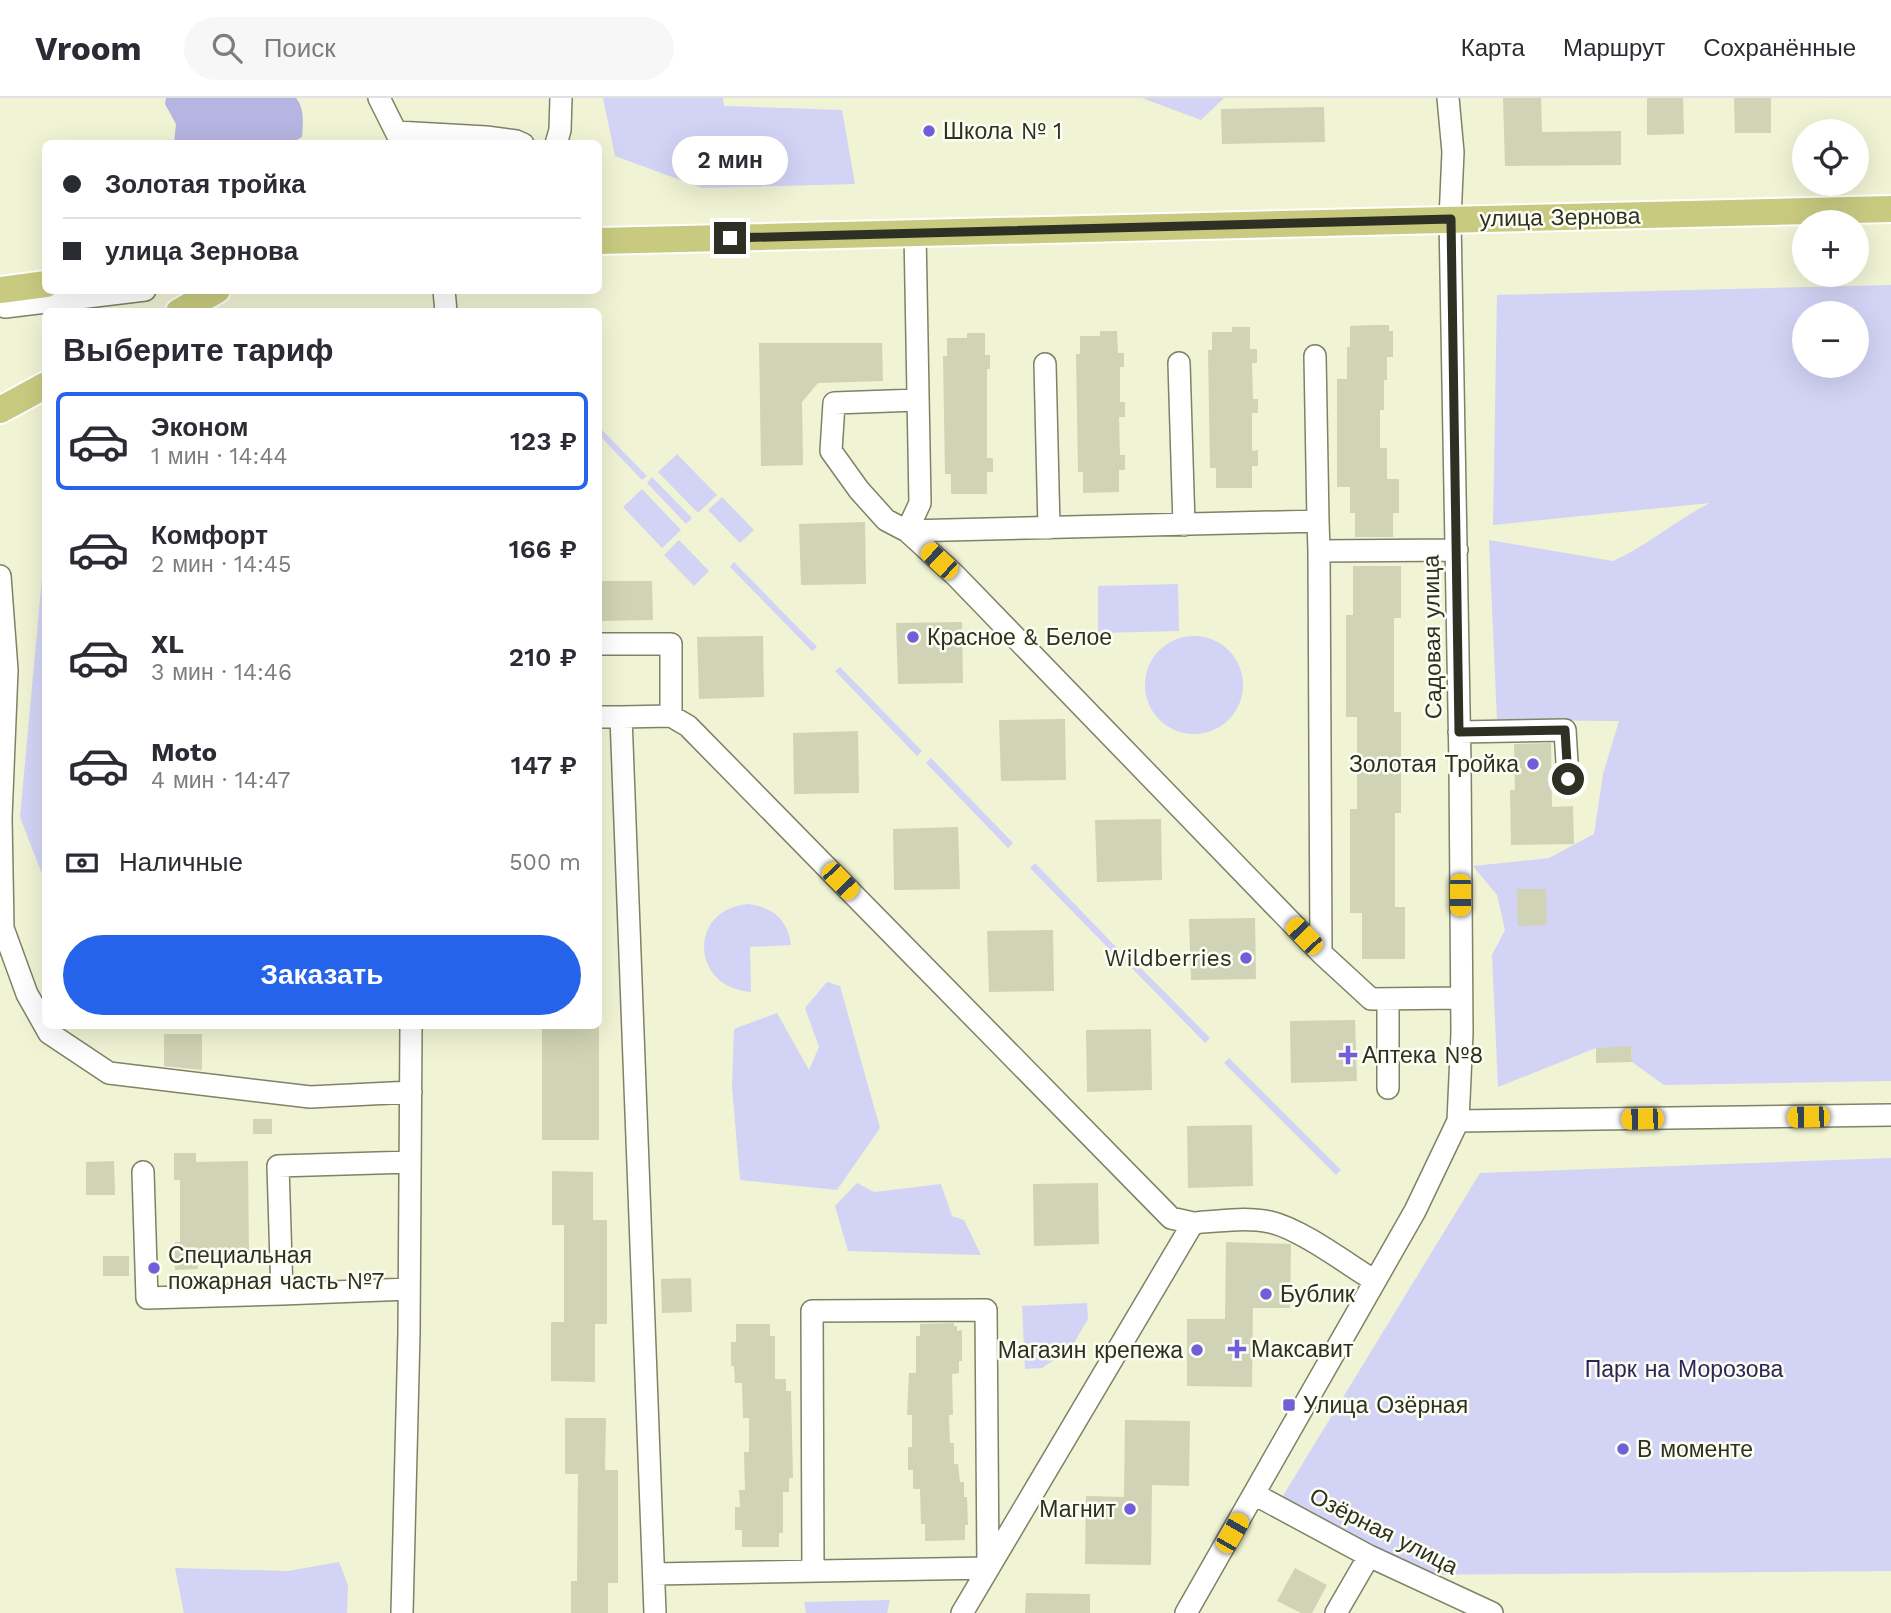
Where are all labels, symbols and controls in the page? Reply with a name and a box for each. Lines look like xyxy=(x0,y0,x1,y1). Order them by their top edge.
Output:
search box xyxy=(184,17,674,80)
text: Vroom xyxy=(35,29,142,68)
icon: search xyxy=(208,29,246,67)
text: Поиск xyxy=(264,33,336,63)
text: Карта xyxy=(1461,34,1525,62)
text: Маршрут xyxy=(1563,34,1665,62)
text: Сохранённые xyxy=(1703,34,1856,62)
place label: Школа № 1 xyxy=(943,118,1062,145)
map controls xyxy=(1792,119,1869,378)
button: locate xyxy=(1792,119,1869,196)
marker: Школа № 1 xyxy=(921,123,937,139)
callout: 2 мин xyxy=(672,136,788,186)
text: 2 мин xyxy=(697,147,763,174)
text: Золотая тройка xyxy=(105,169,306,199)
street label: улица Зернова xyxy=(1479,203,1641,232)
button: + xyxy=(1792,210,1869,287)
route end xyxy=(714,222,746,254)
text: улица Зернова xyxy=(105,236,298,266)
button: − xyxy=(1792,301,1869,378)
text: Выберите тариф xyxy=(63,331,334,369)
icon: car xyxy=(67,410,130,473)
text: Эконом xyxy=(151,412,249,442)
text: 123 ₽ xyxy=(510,426,577,456)
text: 1 мин · 14:44 xyxy=(151,443,288,470)
icon: car xyxy=(67,518,130,581)
text: Комфорт xyxy=(151,520,268,550)
text: 166 ₽ xyxy=(509,534,577,564)
car xyxy=(917,539,962,583)
text: 2 мин · 14:45 xyxy=(151,551,291,578)
street label: Садовая улица xyxy=(1418,554,1447,719)
place label: Красное & Белое xyxy=(927,624,1112,651)
icon: car xyxy=(67,626,130,689)
text: XL xyxy=(151,629,184,659)
marker: Красное & Белое xyxy=(905,629,921,645)
text: 210 ₽ xyxy=(509,642,577,672)
text: 3 мин · 14:46 xyxy=(151,659,292,686)
icon: car xyxy=(67,734,130,797)
text: Moto xyxy=(151,737,217,767)
text: 147 ₽ xyxy=(511,750,577,780)
place label: Золотая Тройка xyxy=(1349,751,1519,778)
marker: Золотая Тройка xyxy=(1525,756,1541,772)
route start xyxy=(1552,763,1584,795)
text: 4 мин · 14:47 xyxy=(151,767,290,794)
icon: cash xyxy=(63,844,101,882)
text: Наличные xyxy=(119,847,243,877)
text: 500 m xyxy=(509,849,581,876)
car xyxy=(818,859,863,903)
car xyxy=(1450,874,1471,916)
car xyxy=(1282,914,1327,958)
button: Заказать xyxy=(63,935,581,1015)
place label: Wildberries xyxy=(1104,945,1232,972)
marker: Wildberries xyxy=(1238,950,1254,966)
place label: Аптека №8 xyxy=(1362,1042,1483,1069)
marker: Аптека №8 xyxy=(1340,1047,1356,1063)
car xyxy=(1787,1106,1830,1128)
car xyxy=(1621,1108,1664,1130)
place label: Специальная пожарная часть №7 xyxy=(168,1242,385,1295)
marker: Специальная пожарная часть №7 xyxy=(146,1260,162,1276)
place label: Бублик xyxy=(1280,1281,1356,1308)
marker: Бублик xyxy=(1258,1286,1274,1302)
place label: Максавит xyxy=(1251,1336,1354,1363)
place label: Магазин крепежа xyxy=(998,1337,1183,1364)
marker: Максавит xyxy=(1229,1341,1245,1357)
marker: Магазин крепежа xyxy=(1189,1342,1205,1358)
park label: Парк на Морозова xyxy=(1585,1356,1784,1383)
place label: Улица Озёрная xyxy=(1303,1392,1468,1419)
marker: Улица Озёрная xyxy=(1281,1397,1297,1413)
place label: В моменте xyxy=(1637,1436,1753,1463)
marker: В моменте xyxy=(1615,1441,1631,1457)
street label: Озёрная улица xyxy=(1305,1482,1463,1581)
place label: Магнит xyxy=(1039,1496,1116,1523)
marker: Магнит xyxy=(1122,1501,1138,1517)
car xyxy=(1213,1510,1252,1556)

